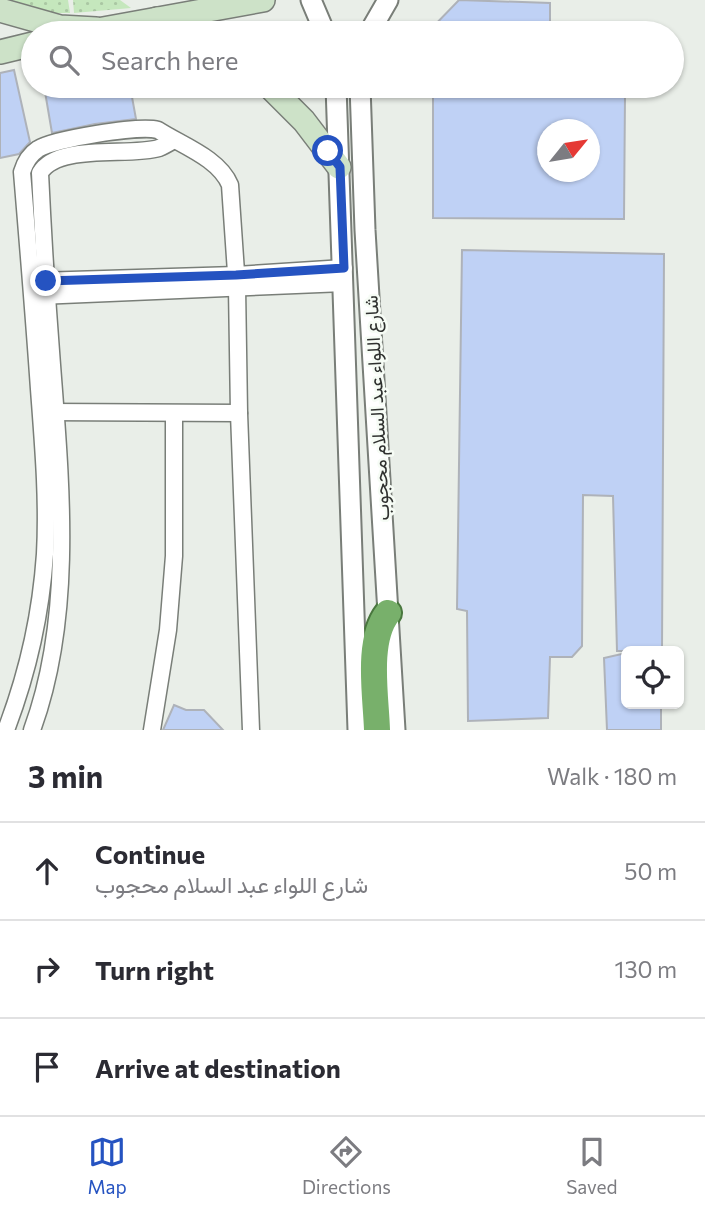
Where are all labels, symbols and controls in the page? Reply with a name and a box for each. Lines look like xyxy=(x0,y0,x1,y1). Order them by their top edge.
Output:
search box xyxy=(21,21,684,98)
icon: search xyxy=(45,41,83,79)
text: Search here xyxy=(101,44,239,75)
north arrow xyxy=(537,119,600,182)
route start xyxy=(312,135,343,166)
route end xyxy=(30,265,61,296)
street label: شارع اللواء عبد السلام محجوب xyxy=(359,295,395,521)
map controls xyxy=(621,646,684,709)
button: locate xyxy=(621,646,684,709)
text: 3 min xyxy=(28,757,103,794)
text: Walk · 180 m xyxy=(547,762,677,790)
text: Continue xyxy=(95,838,205,869)
icon: ahead xyxy=(28,852,66,890)
text: 50 m xyxy=(624,857,677,885)
text: شارع اللواء عبد السلام محجوب xyxy=(95,870,368,898)
icon: right xyxy=(28,950,66,988)
text: Turn right xyxy=(95,954,214,985)
text: 130 m xyxy=(615,955,677,983)
icon: arrive xyxy=(28,1048,66,1086)
text: Arrive at destination xyxy=(95,1052,341,1083)
tab: Map xyxy=(88,1133,127,1198)
tab: Directions xyxy=(302,1133,391,1198)
tab: Saved xyxy=(566,1133,617,1198)

